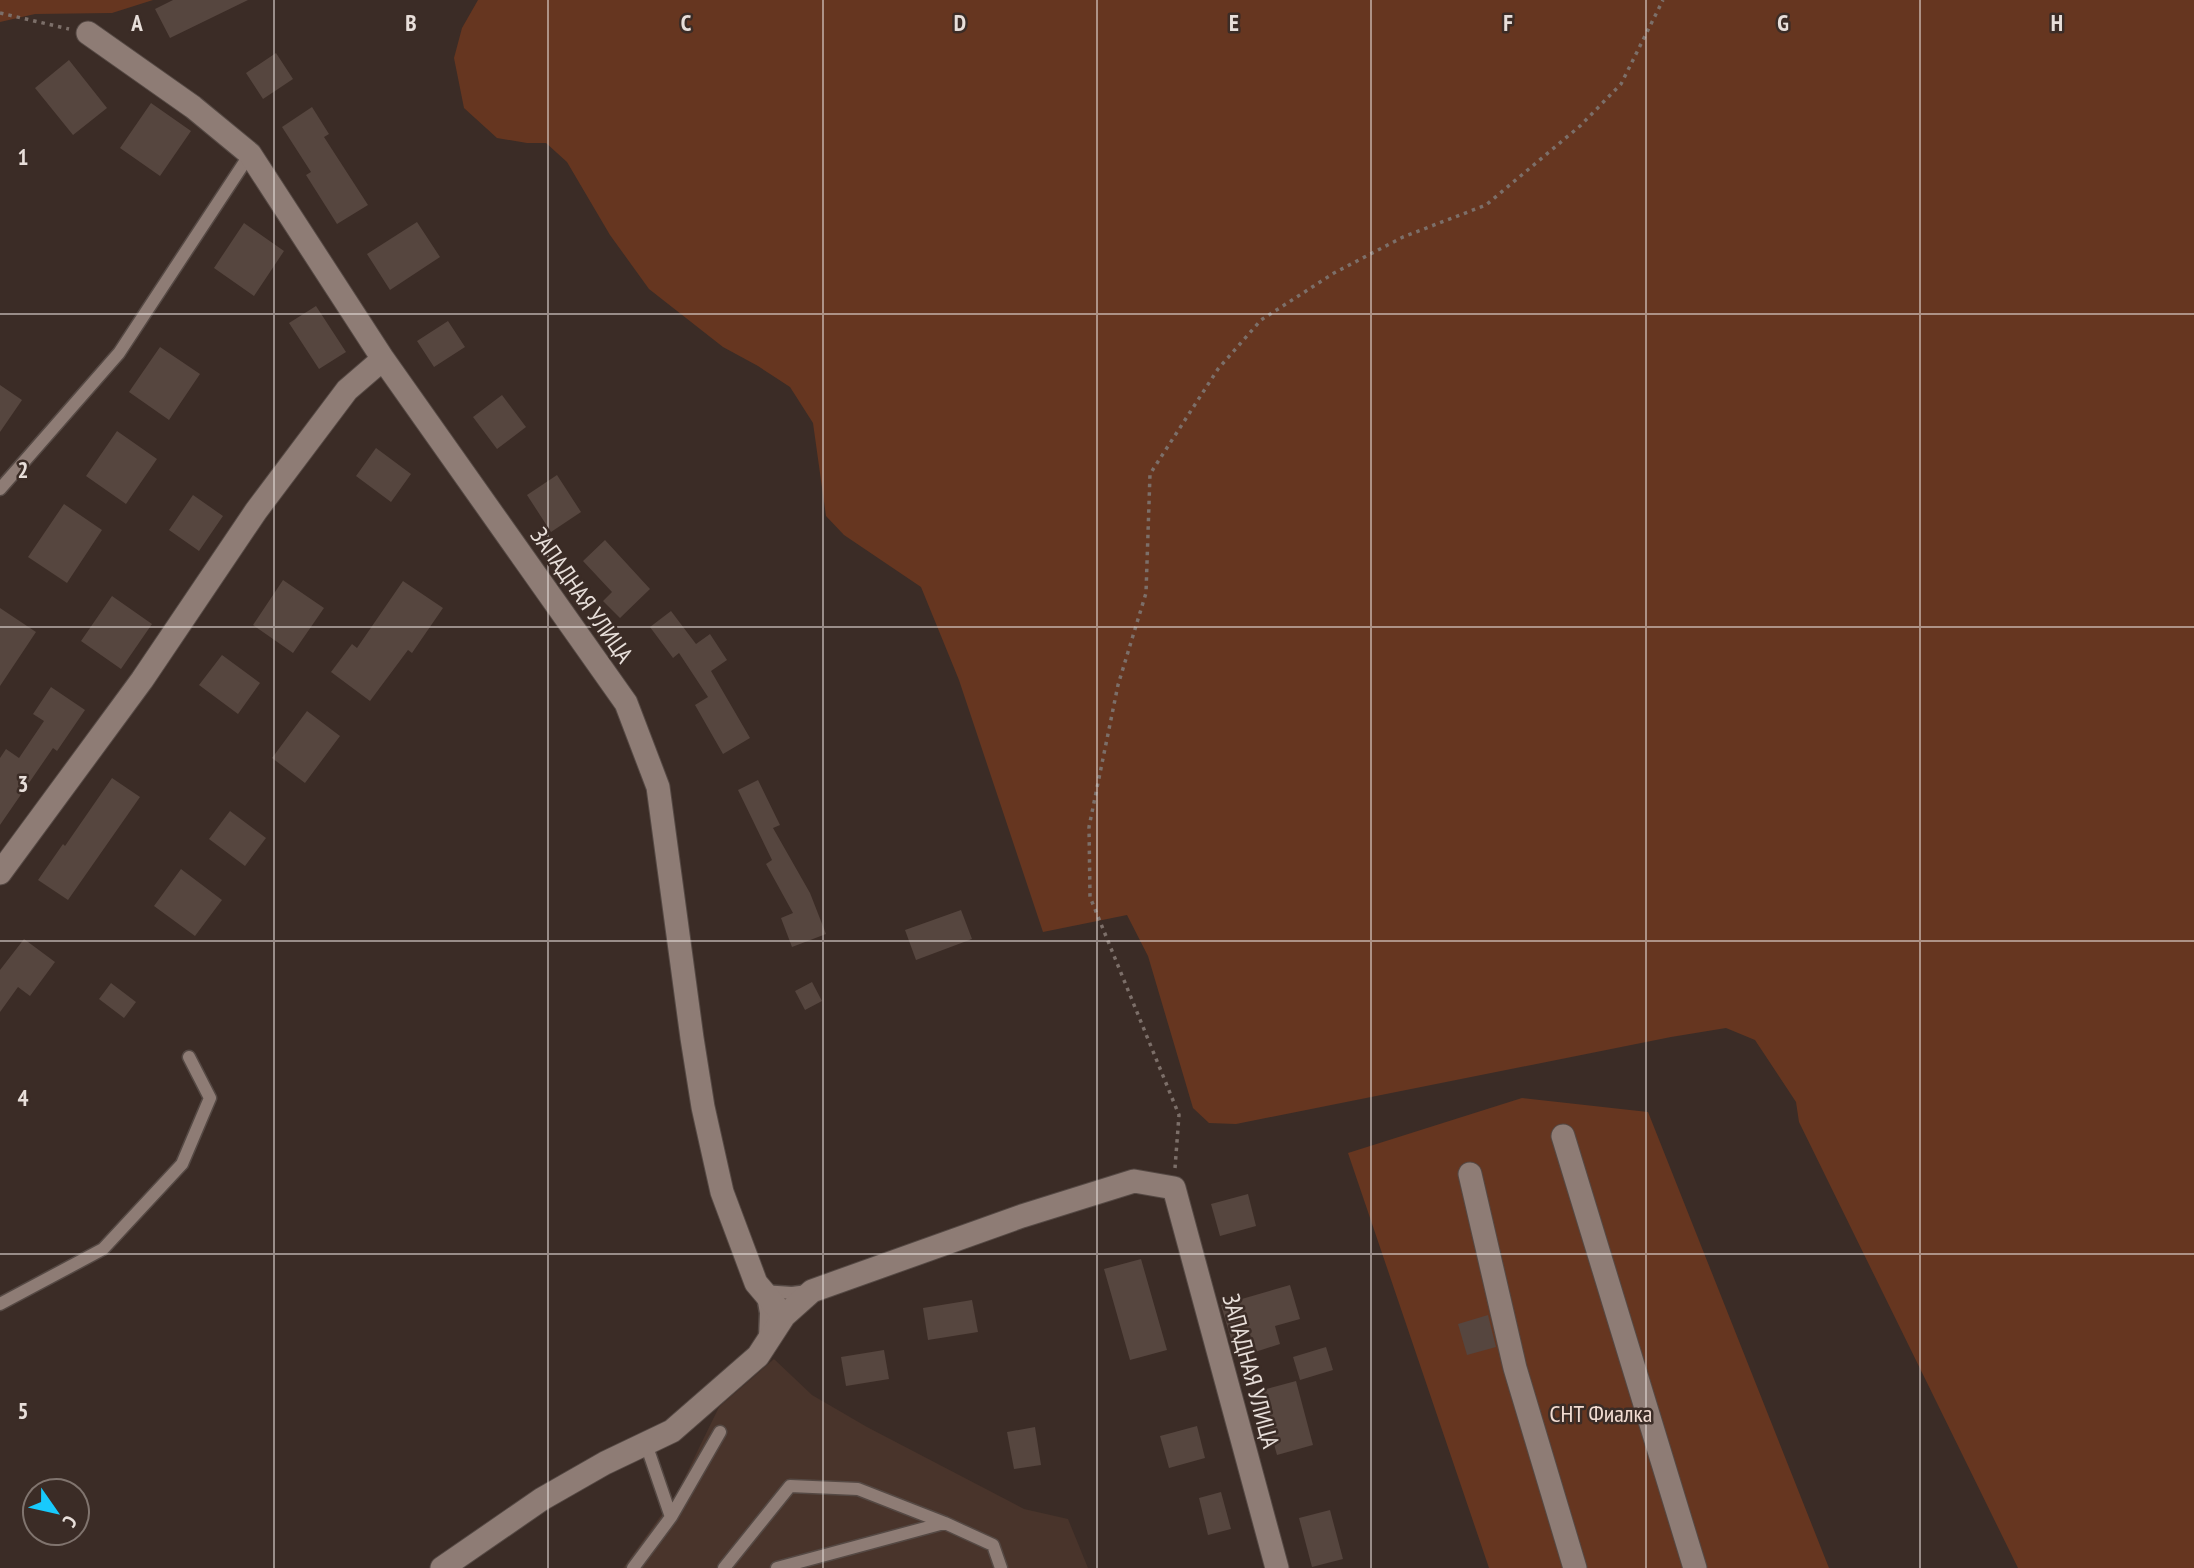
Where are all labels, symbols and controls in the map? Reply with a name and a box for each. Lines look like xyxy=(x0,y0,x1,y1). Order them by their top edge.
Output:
text: A xyxy=(130,8,143,37)
text: B xyxy=(405,8,417,37)
text: C xyxy=(681,8,692,37)
text: D xyxy=(954,8,966,37)
text: E xyxy=(1229,8,1239,37)
text: F xyxy=(1503,8,1513,37)
text: G xyxy=(1777,8,1789,37)
text: H xyxy=(2051,8,2063,37)
text: 1 xyxy=(18,142,29,171)
text: 2 xyxy=(18,455,29,484)
street label: ЗАПАДНАЯ УЛИЦА xyxy=(524,521,641,669)
text: 3 xyxy=(18,769,29,798)
text: 4 xyxy=(18,1083,29,1112)
street label: ЗАПАДНАЯ УЛИЦА xyxy=(1215,1290,1287,1452)
text: 5 xyxy=(18,1396,29,1425)
park label: СНТ Фиалка xyxy=(1550,1398,1652,1429)
north arrow xyxy=(21,1477,91,1547)
text: С xyxy=(58,1511,82,1532)

